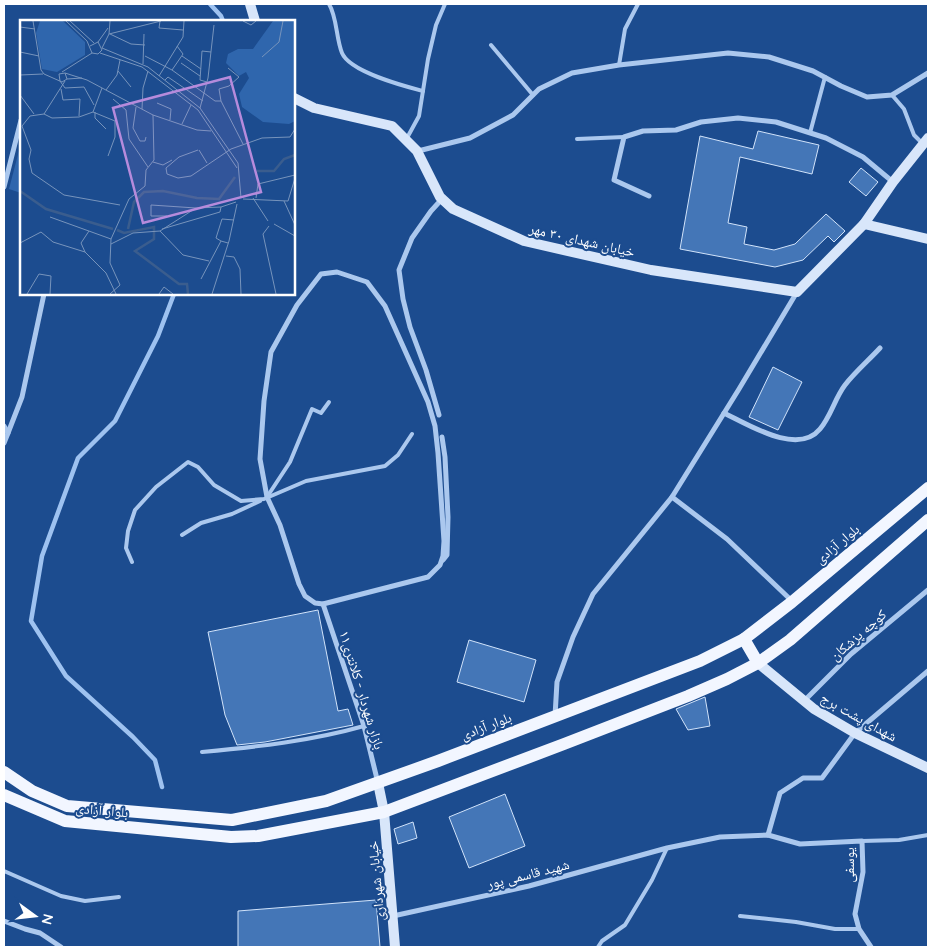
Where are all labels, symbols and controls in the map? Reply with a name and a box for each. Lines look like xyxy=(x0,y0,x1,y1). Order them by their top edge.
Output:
inset map xyxy=(20,20,295,295)
street label: خیابان شهدای ۳۰ مهر xyxy=(527,219,637,261)
street label: بلوار آزادی xyxy=(811,520,863,568)
street label: کوچه پزشکان xyxy=(826,605,890,665)
street label: بازار شهردار - کلانتری۱۱ xyxy=(335,628,389,752)
street label: شهدای پشت برج xyxy=(817,689,900,746)
street label: بلوار آزادی xyxy=(458,708,514,744)
street label: بلوار آزادی xyxy=(75,799,129,821)
street label: خیابان شهرداری xyxy=(364,840,388,922)
street label: یوسفی xyxy=(840,847,858,883)
street label: شهید قاسمی پور xyxy=(484,855,571,893)
north arrow xyxy=(10,891,60,941)
text: N xyxy=(38,912,58,927)

